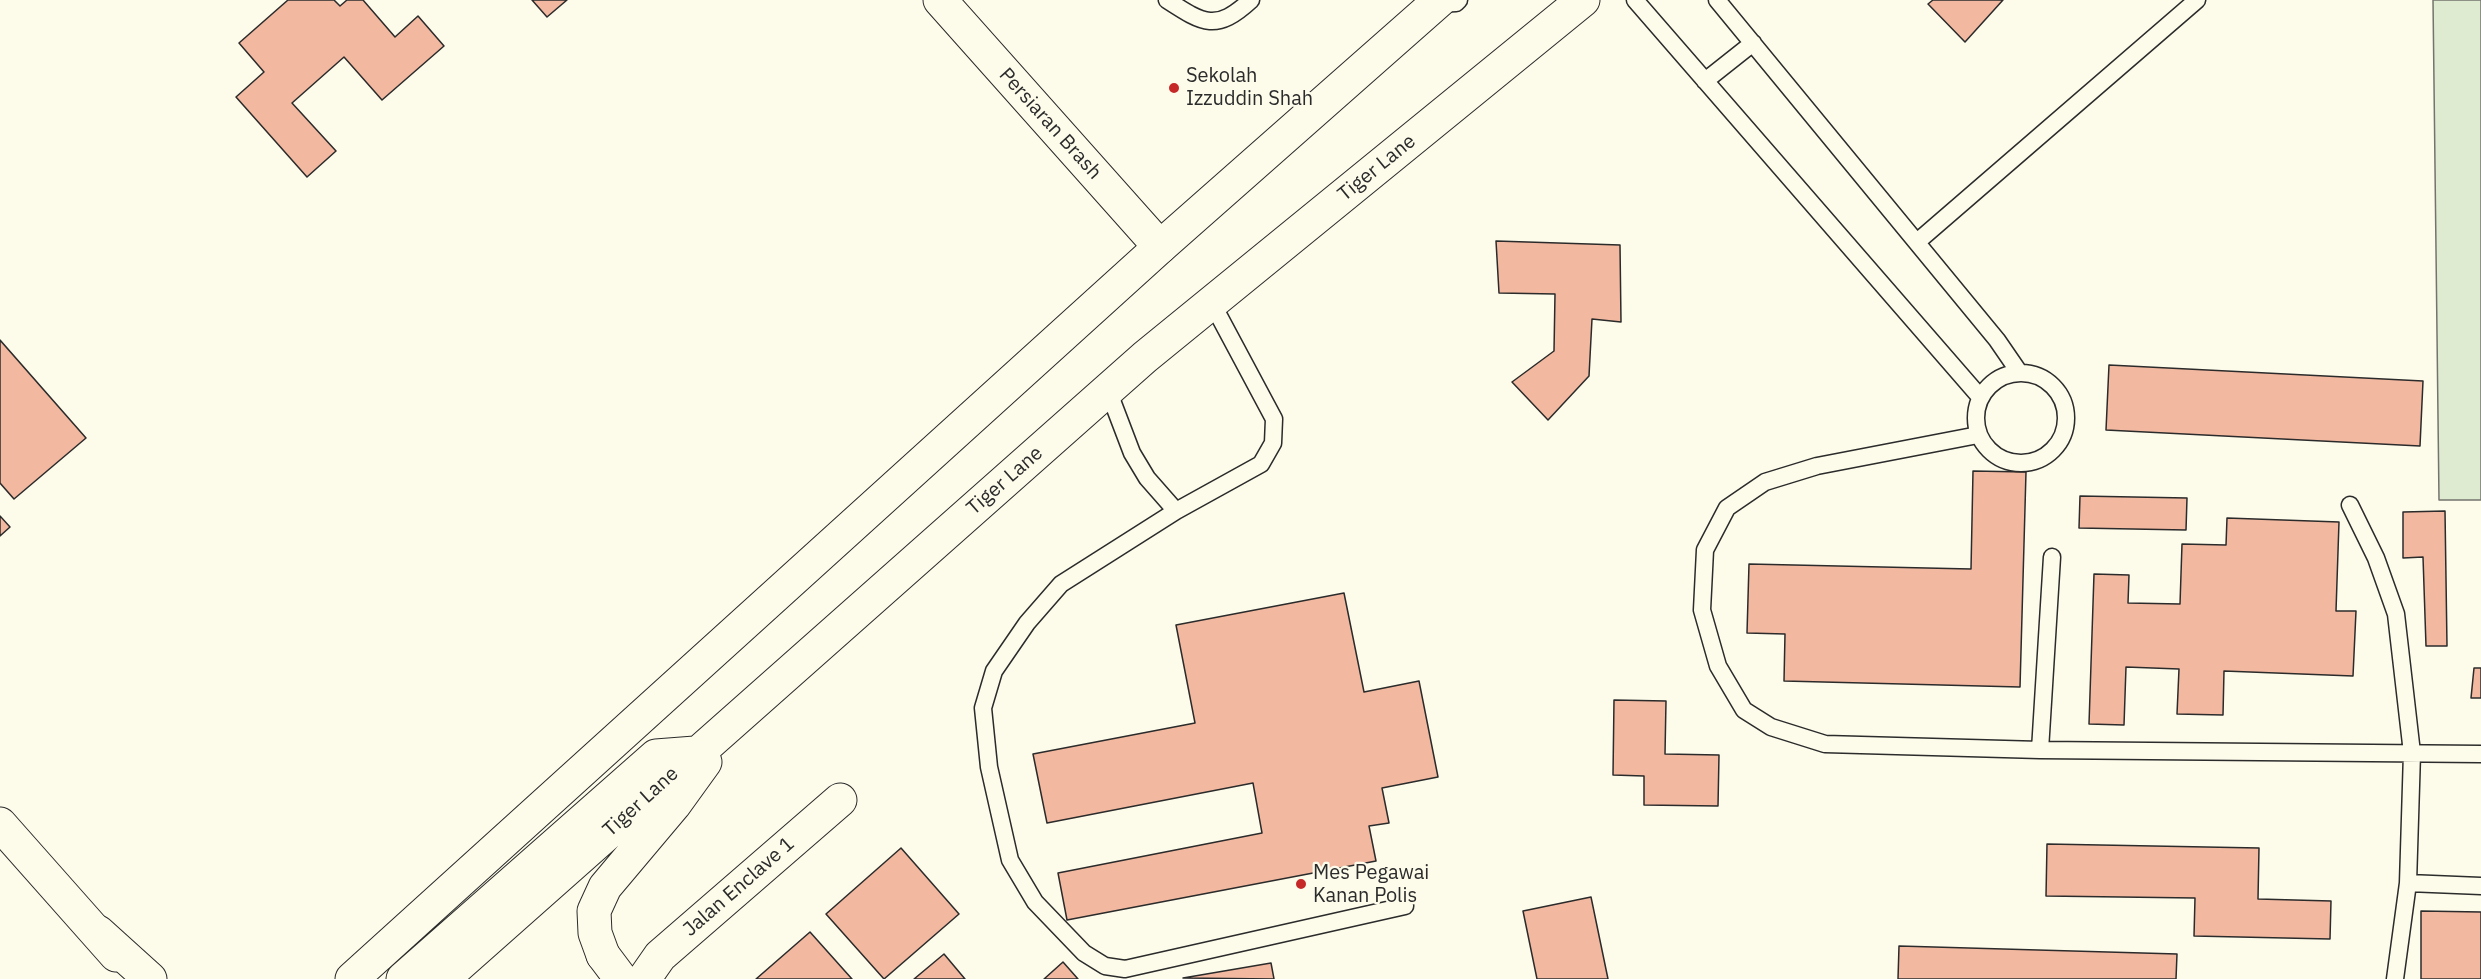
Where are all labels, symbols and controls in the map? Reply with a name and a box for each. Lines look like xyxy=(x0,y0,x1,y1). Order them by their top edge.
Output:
street label: Persiaran Brash xyxy=(994,63,1106,185)
place label: Sekolah Izzuddin Shah xyxy=(1186,64,1313,111)
marker: Sekolah Izzuddin Shah xyxy=(1167,81,1181,95)
street label: Tiger Lane xyxy=(1333,129,1421,207)
street label: Tiger Lane xyxy=(962,441,1048,521)
street label: Tiger Lane xyxy=(598,762,684,842)
street label: Jalan Enclave 1 xyxy=(678,832,800,942)
place label: Mes Pegawai Kanan Polis xyxy=(1313,861,1429,908)
marker: Mes Pegawai Kanan Polis xyxy=(1294,877,1308,891)

